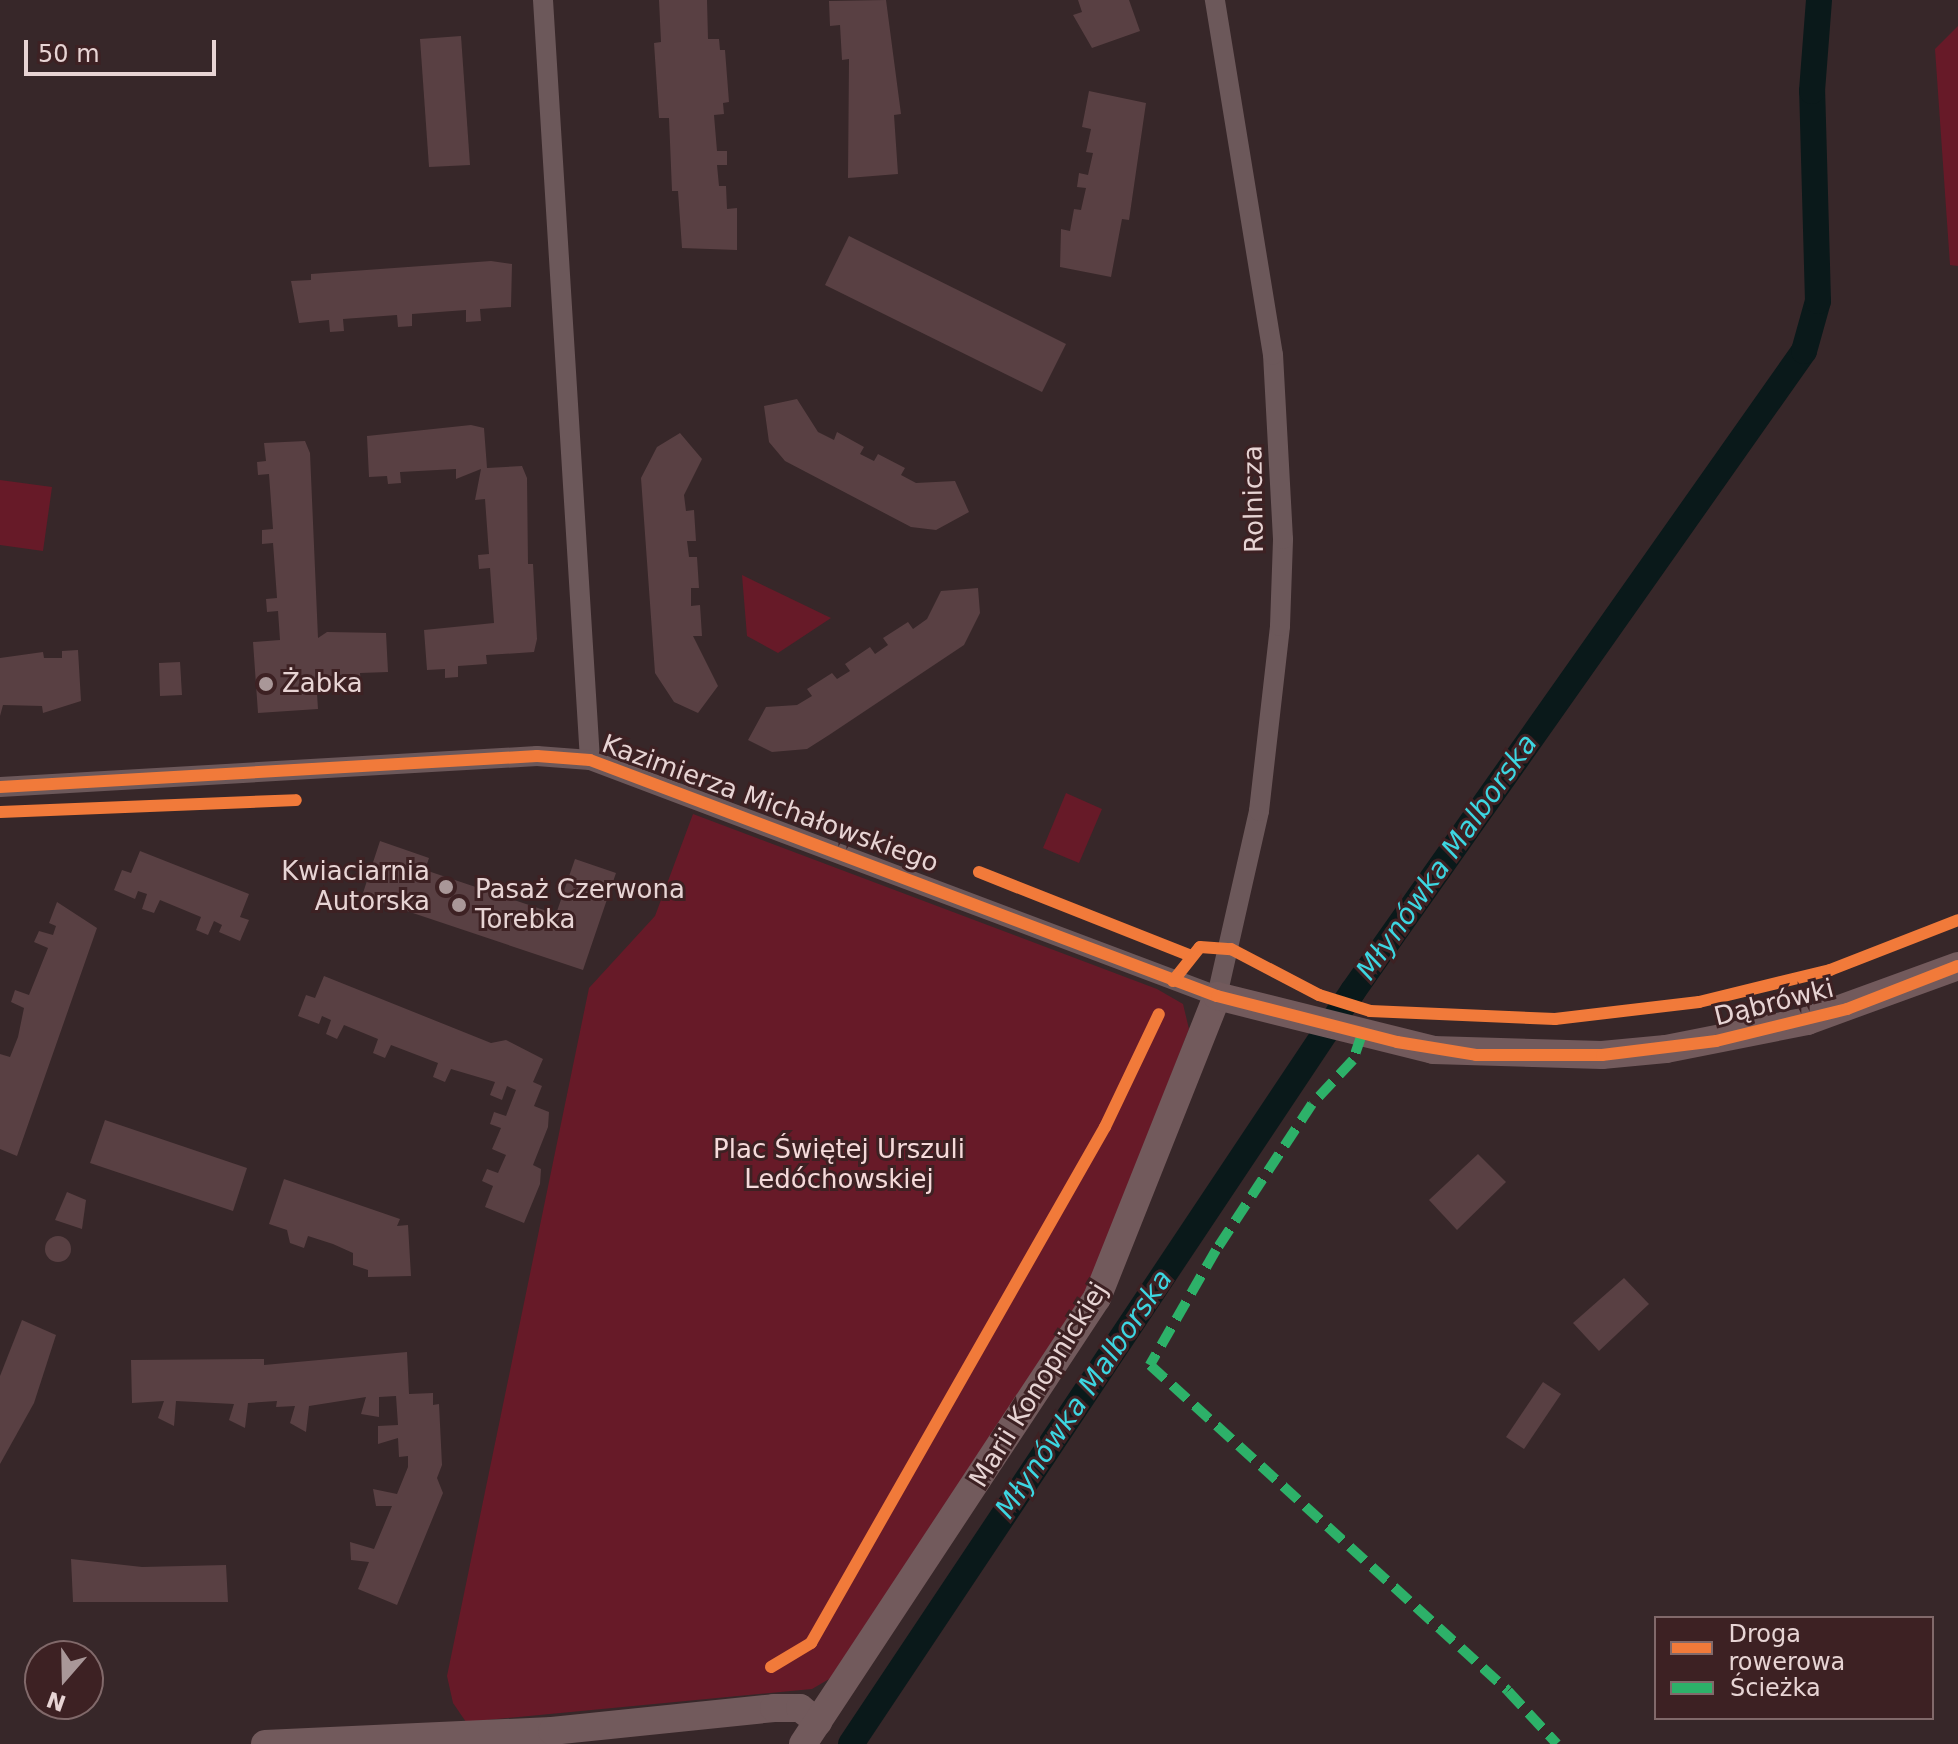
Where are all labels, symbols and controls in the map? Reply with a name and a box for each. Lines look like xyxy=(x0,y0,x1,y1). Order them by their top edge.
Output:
scale bar xyxy=(28,24,220,74)
text: 50 m xyxy=(38,40,100,68)
street label: Rolnicza xyxy=(1237,445,1271,553)
place label: Żabka xyxy=(282,668,363,700)
marker: Żabka xyxy=(257,675,275,693)
water label: Młynówka Malborska xyxy=(1349,728,1545,986)
street label: Kazimierza Michałowskiego xyxy=(598,729,942,879)
place label: Kwiaciarnia Autorska xyxy=(281,856,430,918)
place label: Pasaż Czerwona Torebka xyxy=(475,874,685,936)
marker: Kwiaciarnia Autorska xyxy=(437,878,455,896)
marker: Pasaż Czerwona Torebka xyxy=(450,896,468,914)
street label: Dąbrówki xyxy=(1711,973,1837,1033)
park label: Plac Świętej Urszuli Ledóchowskiej xyxy=(713,1134,965,1196)
water label: Młynówka Malborska xyxy=(988,1263,1180,1525)
street label: Marii Konopnickiej xyxy=(963,1277,1115,1493)
legend xyxy=(1654,1616,1934,1720)
text: Droga rowerowa xyxy=(1729,1620,1845,1676)
north arrow xyxy=(24,1640,104,1720)
text: Ścieżka xyxy=(1730,1674,1821,1702)
text: N xyxy=(43,1686,69,1716)

